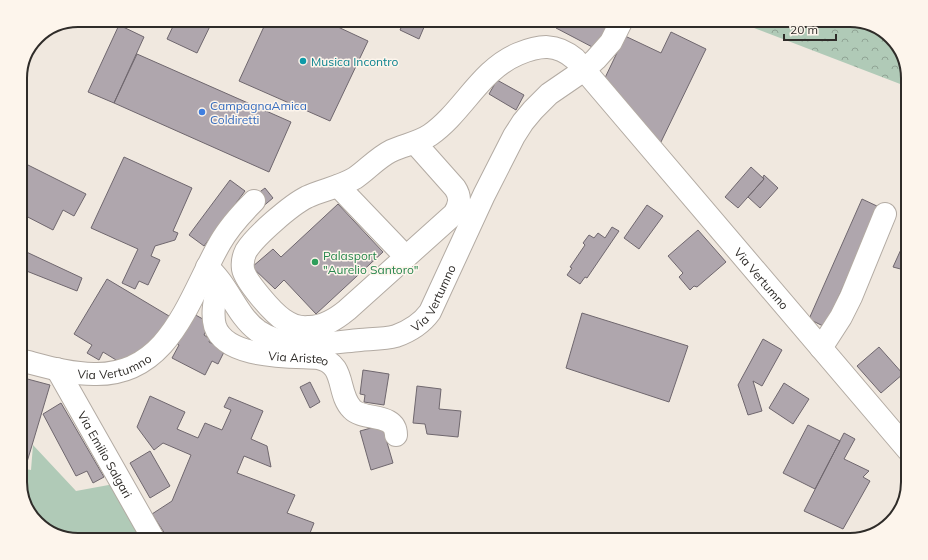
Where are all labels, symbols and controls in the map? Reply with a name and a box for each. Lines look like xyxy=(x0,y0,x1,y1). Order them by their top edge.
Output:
scale bar xyxy=(784,16,836,42)
text: 20 m xyxy=(790,22,818,37)
place label: Musica Incontro xyxy=(311,54,399,69)
marker: Musica Incontro xyxy=(298,56,308,66)
place label: CampagnaAmica Coldiretti xyxy=(210,98,307,127)
marker: CampagnaAmica Coldiretti xyxy=(197,107,207,117)
street label: Via Vertumno xyxy=(731,245,792,312)
place label: Palasport "Aurelio Santoro" xyxy=(323,248,419,277)
marker: Palasport "Aurelio Santoro" xyxy=(310,257,320,267)
street label: Via Vertumno xyxy=(408,262,459,335)
street label: Via Aristeo xyxy=(268,347,332,369)
street label: Via Vertumno xyxy=(77,350,154,382)
street label: Via Emilio Salgari xyxy=(75,408,136,500)

